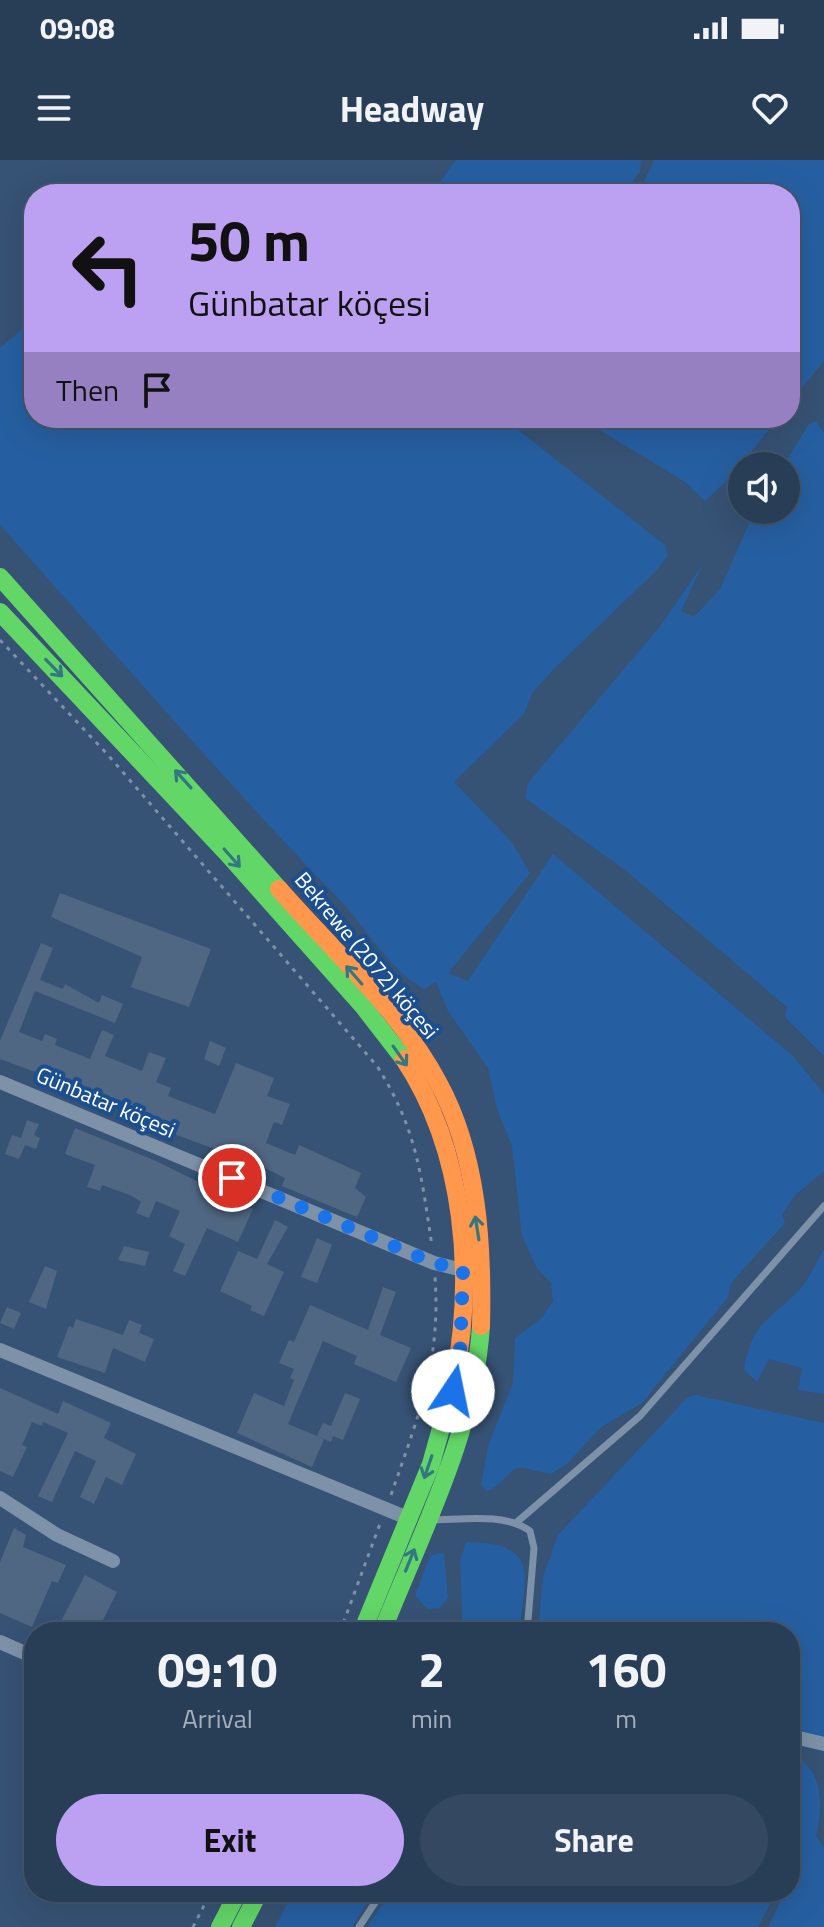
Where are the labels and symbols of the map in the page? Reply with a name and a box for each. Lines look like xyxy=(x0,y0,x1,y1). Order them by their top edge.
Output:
one-way arrow xyxy=(44,658,63,677)
one-way arrow xyxy=(175,770,193,790)
one-way arrow xyxy=(222,848,240,868)
street label: Bekrewe (2072) köçesi xyxy=(287,864,447,1046)
one-way arrow xyxy=(346,965,364,985)
one-way arrow xyxy=(392,1044,408,1066)
street label: Günbatar köçesi xyxy=(31,1057,181,1147)
pin xyxy=(198,1144,266,1212)
one-way arrow xyxy=(469,1216,484,1241)
position arrow xyxy=(411,1349,495,1433)
one-way arrow xyxy=(419,1454,434,1479)
one-way arrow xyxy=(404,1548,419,1573)

